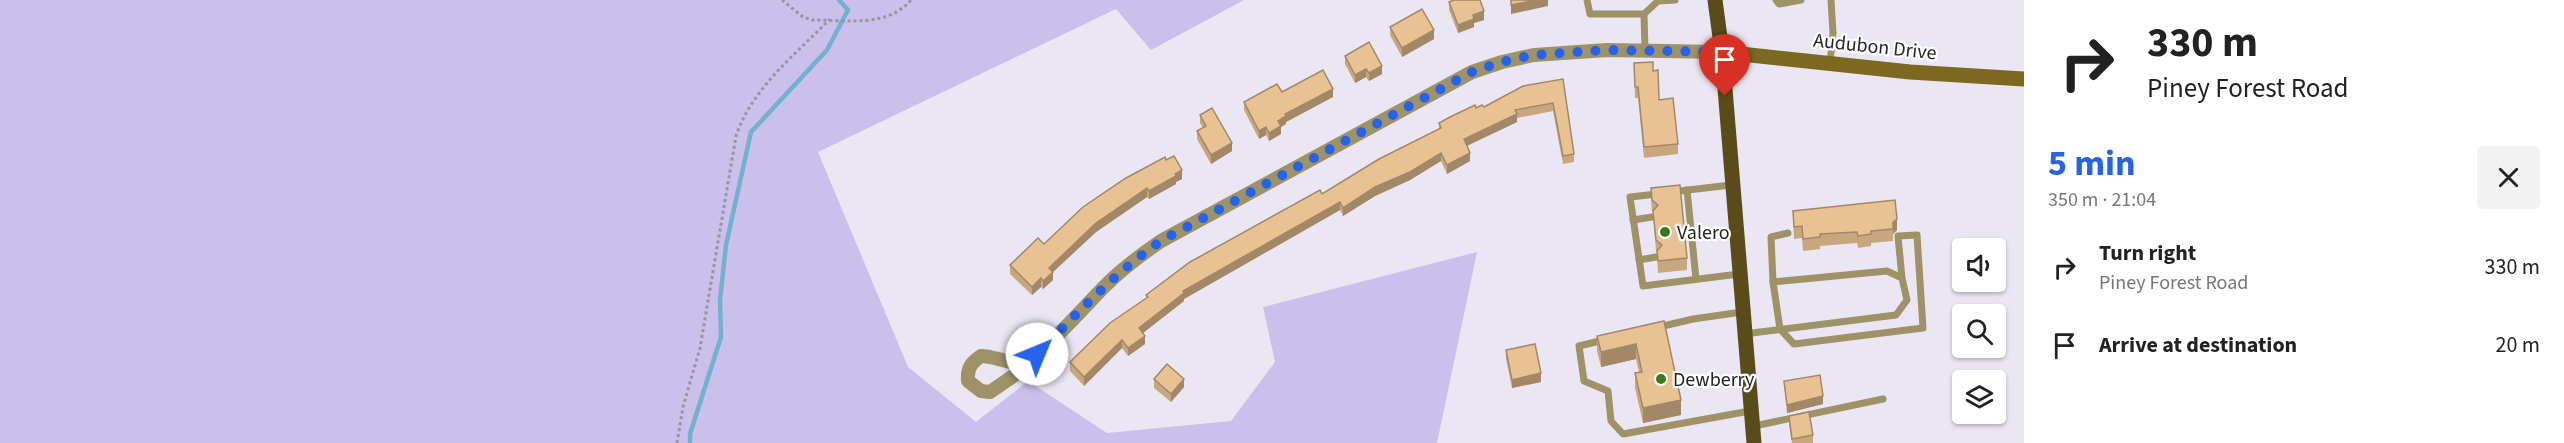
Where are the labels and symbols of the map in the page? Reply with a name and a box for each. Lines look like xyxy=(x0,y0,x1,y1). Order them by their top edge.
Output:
street label: Audubon Drive xyxy=(1812,27,1938,67)
pin xyxy=(1699,34,1750,96)
place label: Valero xyxy=(1677,219,1730,247)
marker: Valero xyxy=(1658,225,1672,239)
position arrow xyxy=(1005,322,1069,386)
place label: Dewberry xyxy=(1673,366,1755,394)
marker: Dewberry xyxy=(1654,372,1668,386)

